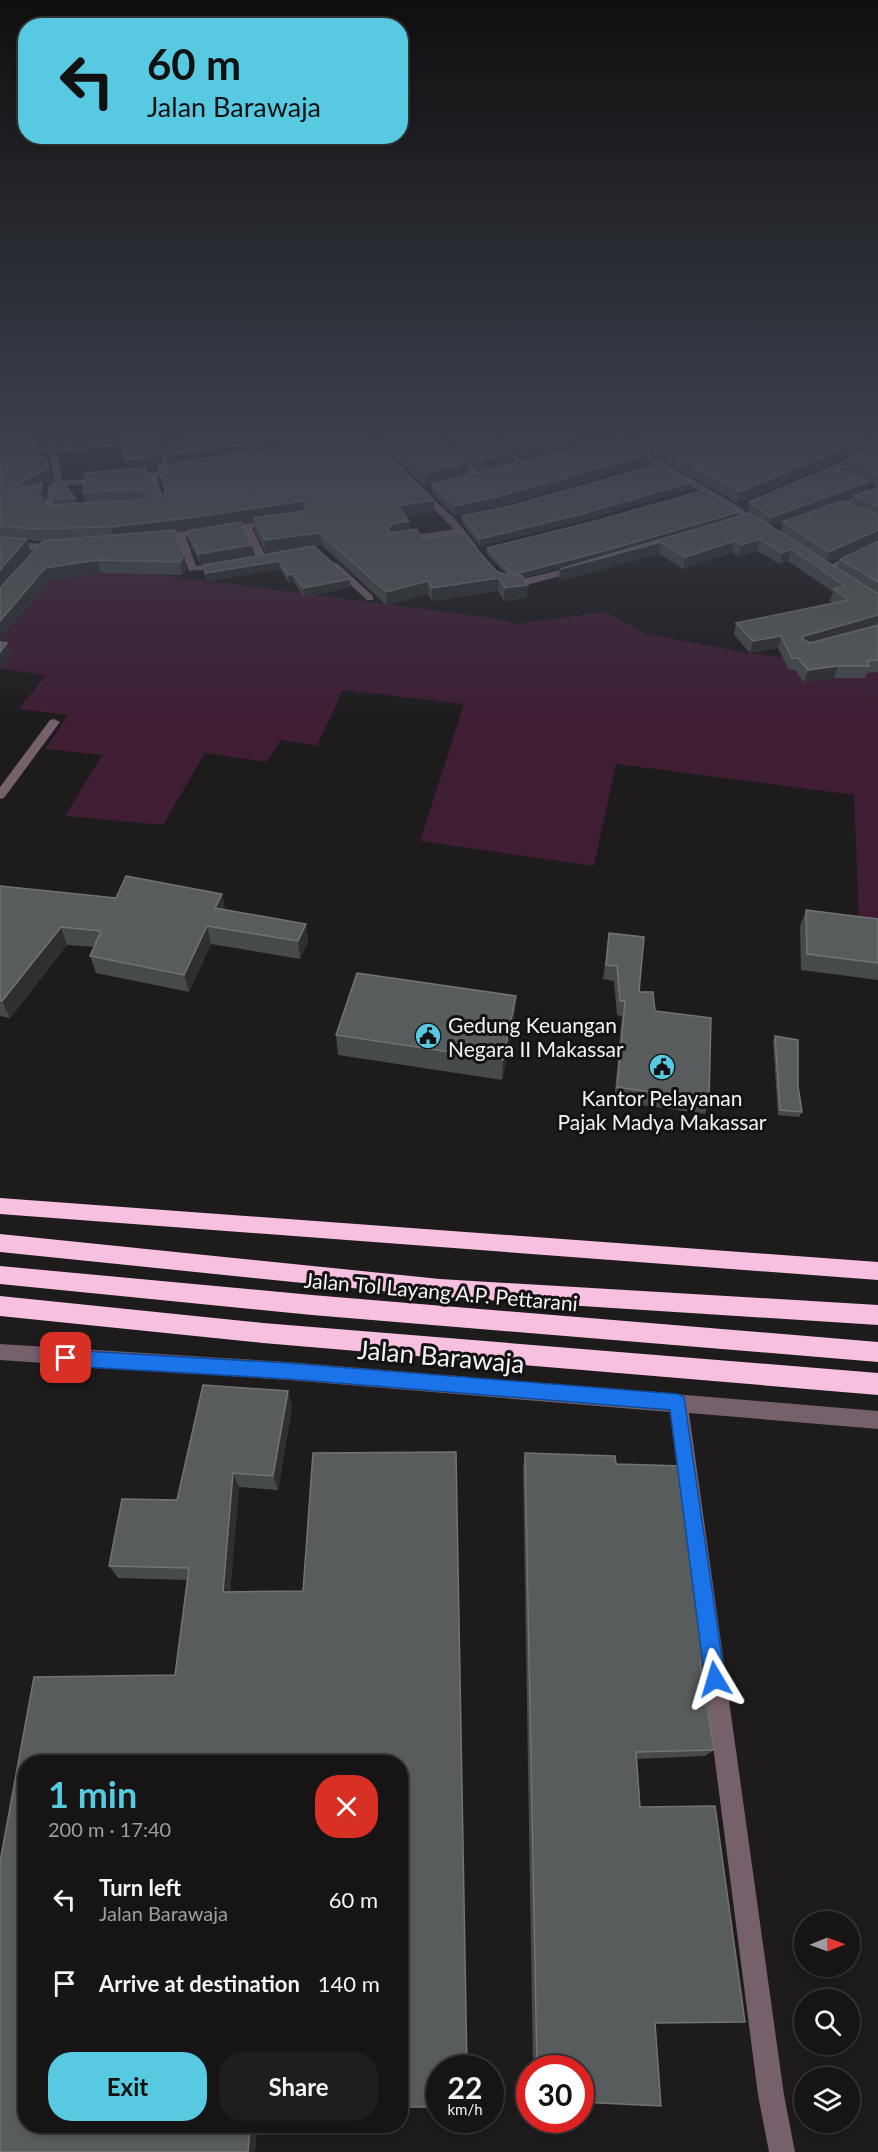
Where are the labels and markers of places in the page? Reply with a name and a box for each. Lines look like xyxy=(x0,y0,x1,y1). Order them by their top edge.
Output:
place label: Gedung Keuangan Negara II Makassar xyxy=(448,1012,624,1061)
public building icon: Gedung Keuangan Negara II Makassar xyxy=(413,1021,443,1051)
public building icon: Kantor Pelayanan Pajak Madya Makassar xyxy=(647,1052,677,1082)
place label: Kantor Pelayanan Pajak Madya Makassar xyxy=(557,1085,767,1134)
pin xyxy=(40,1332,91,1383)

